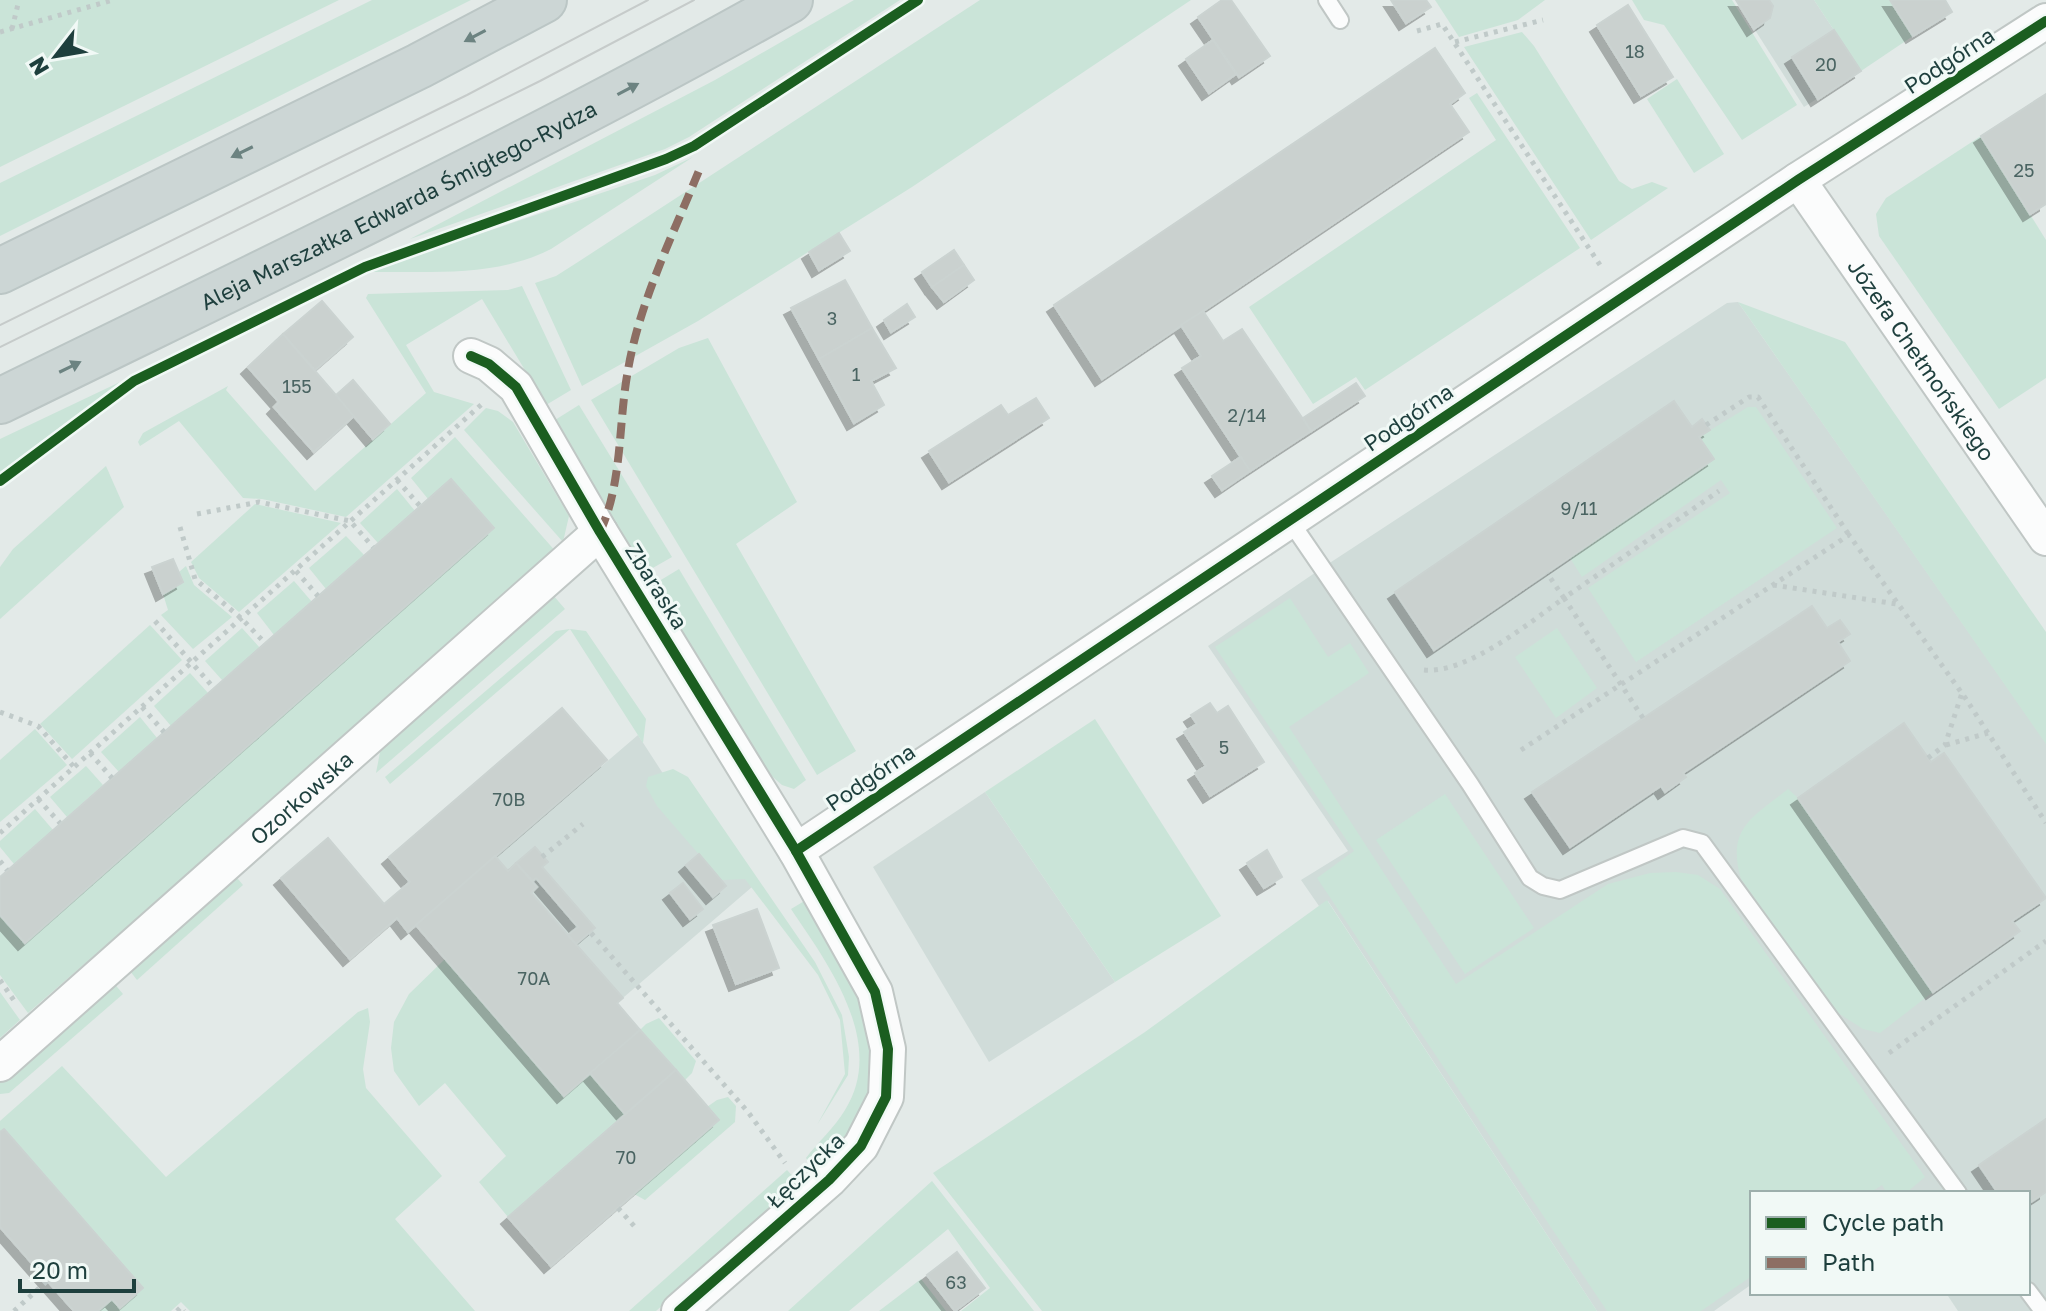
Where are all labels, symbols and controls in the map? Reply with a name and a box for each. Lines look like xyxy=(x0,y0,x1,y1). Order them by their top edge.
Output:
north arrow xyxy=(16,16,96,96)
street label: Podgórna xyxy=(1899,21,1999,99)
one-way arrow xyxy=(463,30,486,43)
house number: 18 xyxy=(1625,40,1645,62)
text: N xyxy=(23,52,54,81)
house number: 20 xyxy=(1815,53,1837,75)
one-way arrow xyxy=(617,82,640,95)
street label: Aleja Marszałka Edwarda Śmigłego-Rydza xyxy=(196,94,601,315)
one-way arrow xyxy=(230,145,254,159)
house number: 25 xyxy=(2014,159,2034,181)
street label: Józefa Chełmońskiego xyxy=(1843,253,2001,465)
house number: 3 xyxy=(827,307,837,329)
one-way arrow xyxy=(58,360,81,374)
house number: 1 xyxy=(852,363,861,385)
house number: 155 xyxy=(282,375,312,397)
street label: Podgórna xyxy=(1358,377,1458,457)
house number: 2/14 xyxy=(1228,404,1266,426)
house number: 9/11 xyxy=(1561,497,1598,519)
street label: Zbaraska xyxy=(620,538,694,634)
house number: 5 xyxy=(1219,736,1229,758)
street label: Podgórna xyxy=(820,737,920,817)
street label: Ozorkowska xyxy=(244,745,358,850)
house number: 70B xyxy=(493,788,525,810)
house number: 70A xyxy=(518,967,550,989)
street label: Łęczycka xyxy=(761,1126,849,1214)
house number: 70 xyxy=(616,1146,636,1168)
legend xyxy=(1750,1191,2030,1295)
text: Cycle path xyxy=(1822,1207,1944,1236)
scale bar xyxy=(20,1243,134,1293)
text: Path xyxy=(1822,1247,1875,1276)
text: 20 m xyxy=(32,1255,88,1284)
house number: 63 xyxy=(945,1271,967,1293)

